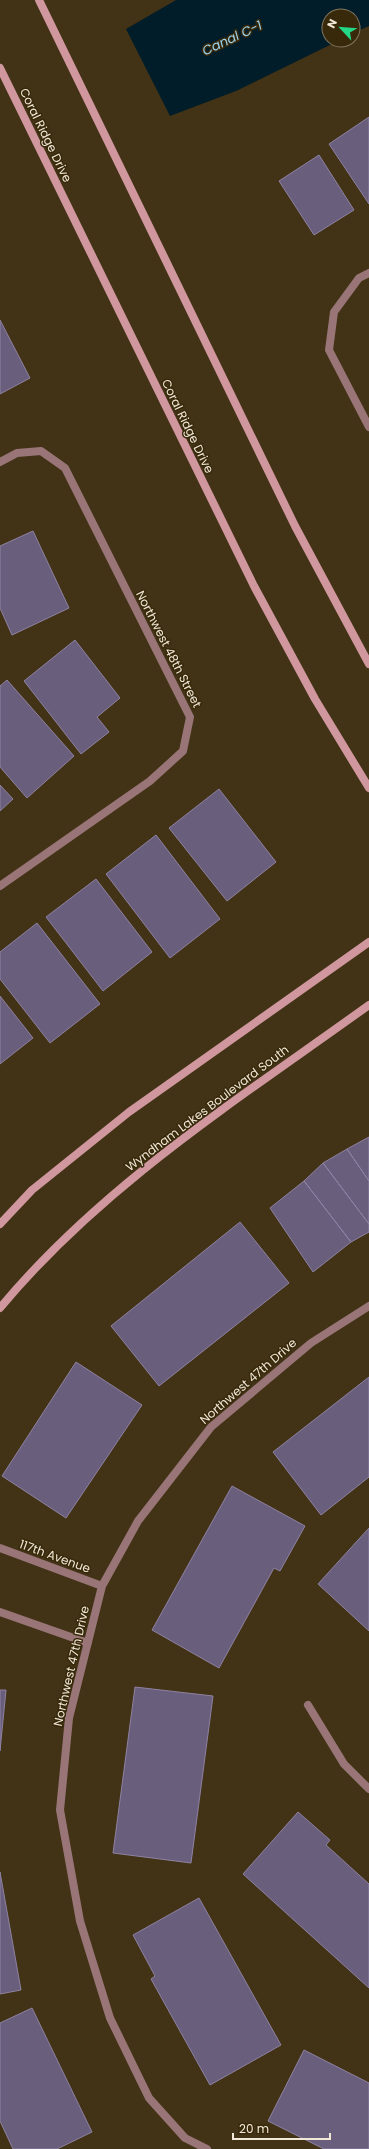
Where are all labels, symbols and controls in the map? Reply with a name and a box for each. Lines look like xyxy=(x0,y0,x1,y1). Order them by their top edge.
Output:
north arrow xyxy=(321,8,361,48)
water label: Canal C-1 xyxy=(199,16,265,60)
text: N xyxy=(323,16,341,31)
street label: Coral Ridge Drive xyxy=(16,85,76,185)
street label: Coral Ridge Drive xyxy=(158,376,218,476)
street label: Northwest 48th Street xyxy=(132,588,206,710)
street label: Wyndham Lakes Boulevard South xyxy=(122,1041,292,1175)
street label: Northwest 47th Drive xyxy=(196,1334,300,1428)
street label: 117th Avenue xyxy=(17,1535,93,1577)
street label: Northwest 47th Drive xyxy=(49,1604,93,1728)
scale bar xyxy=(233,2115,330,2141)
text: 20 m xyxy=(239,2120,269,2137)

